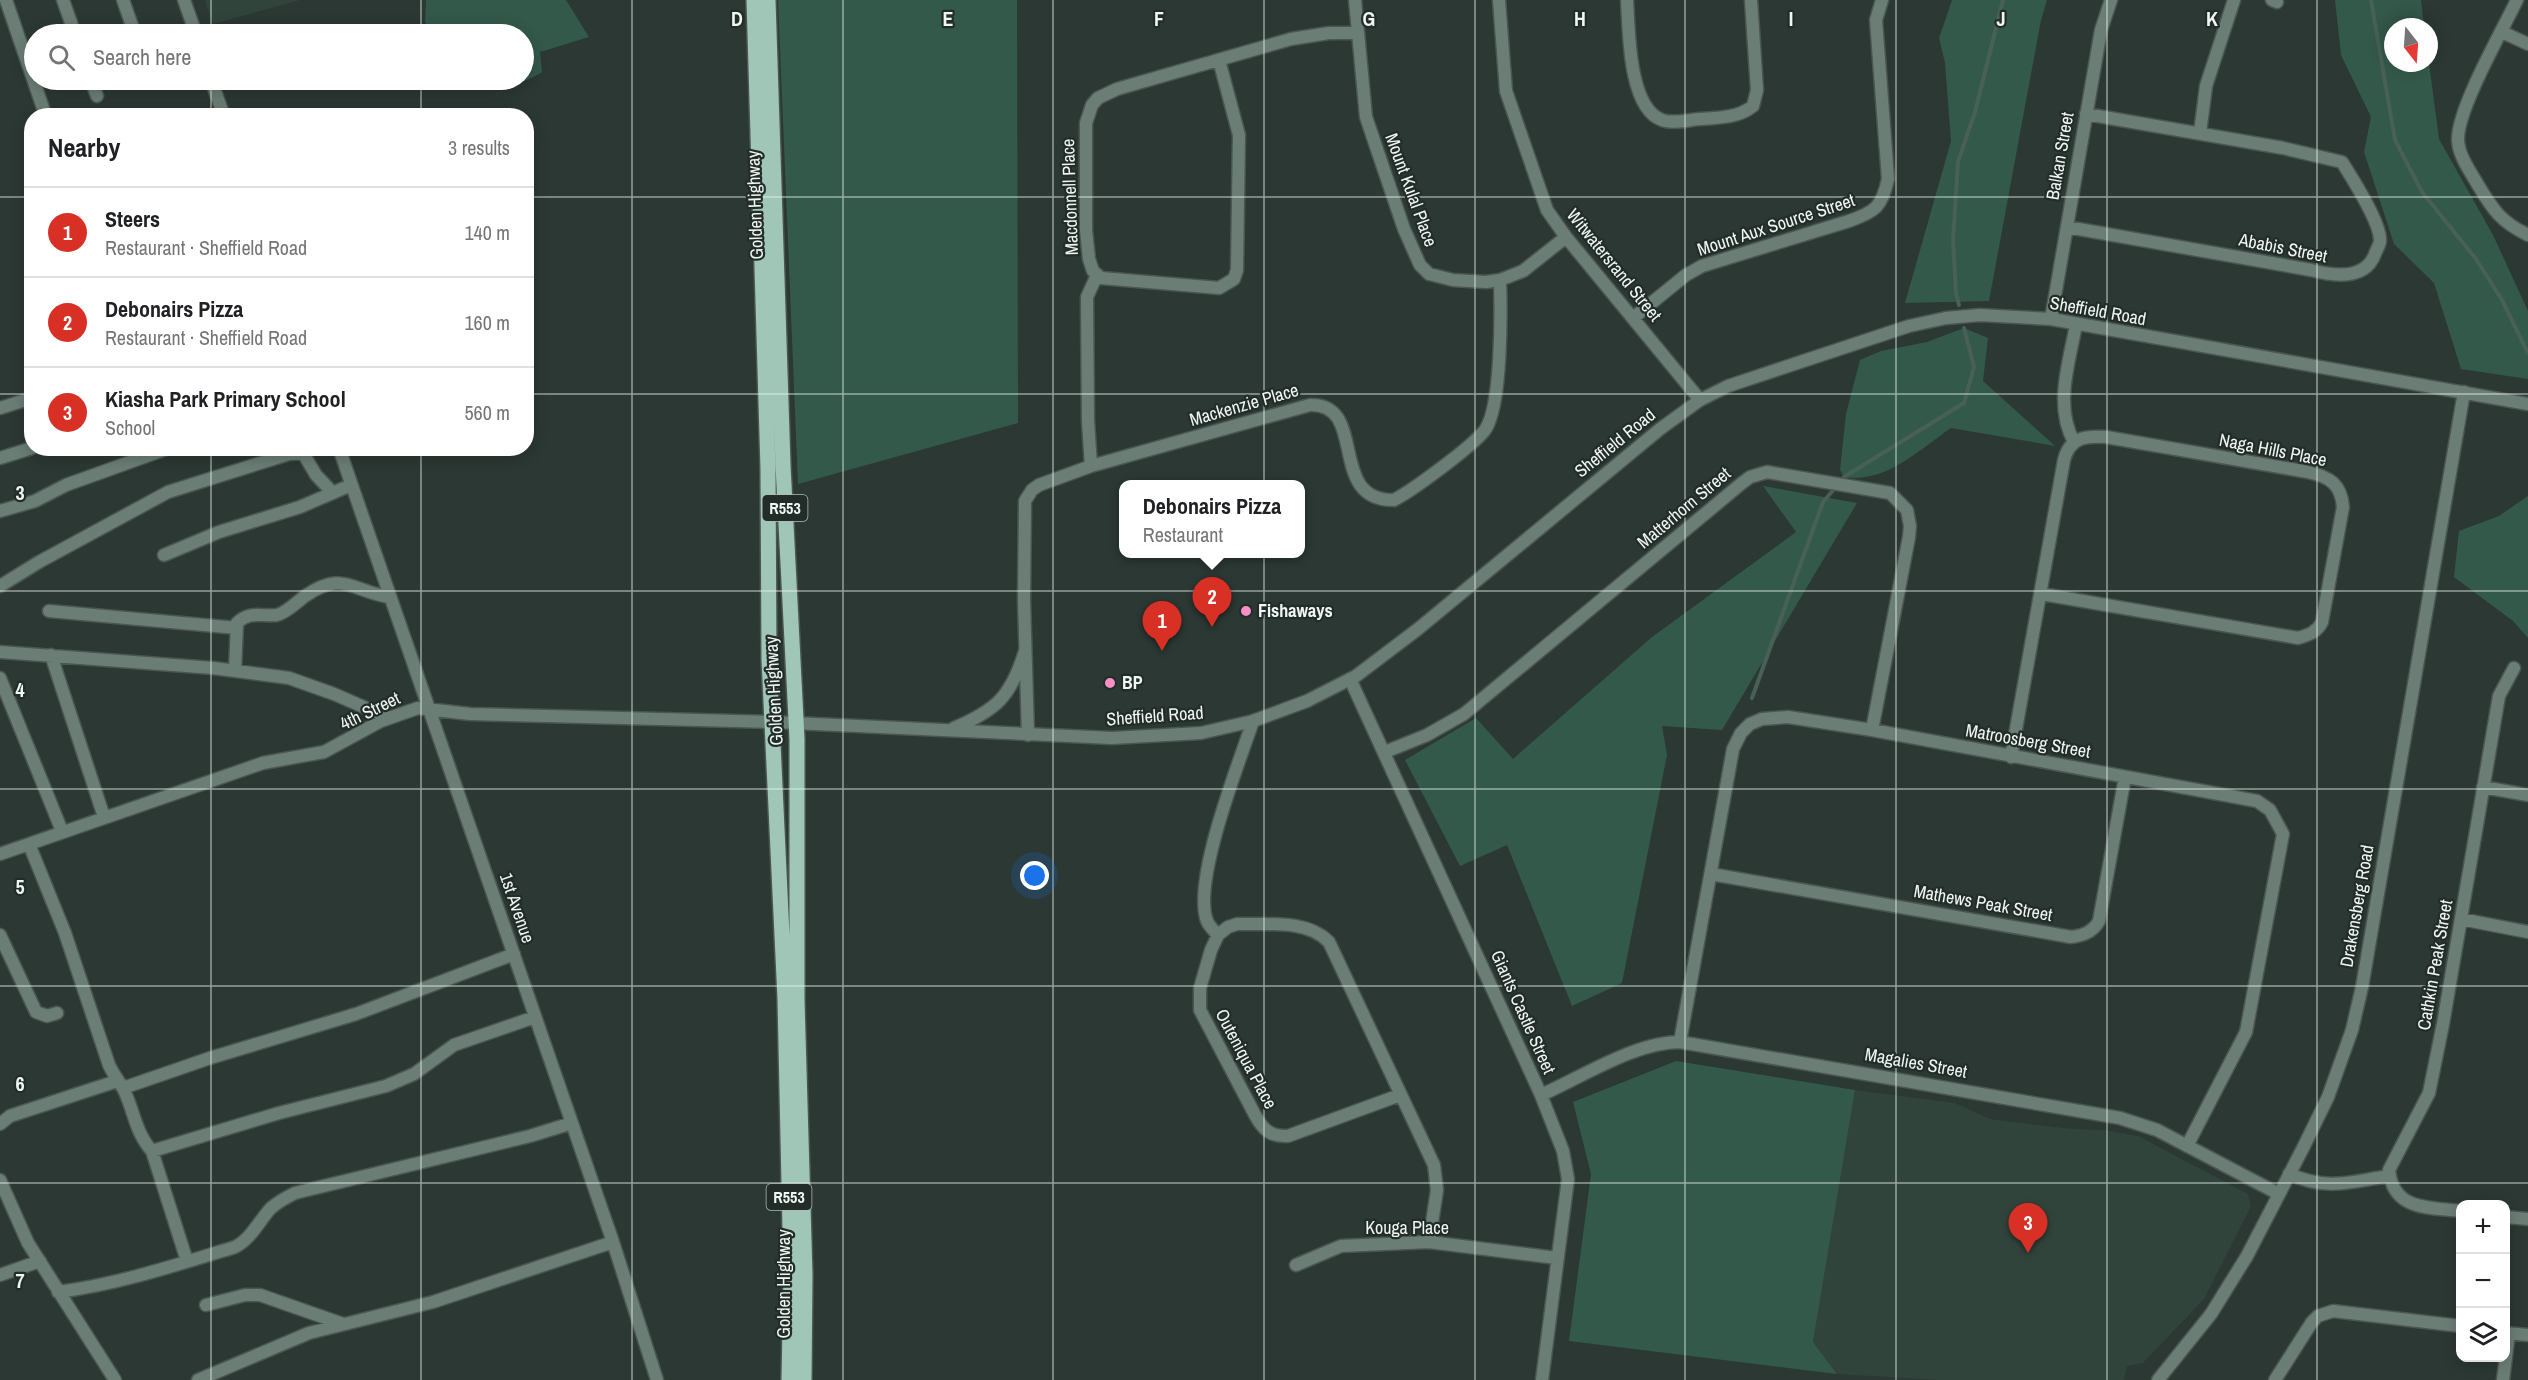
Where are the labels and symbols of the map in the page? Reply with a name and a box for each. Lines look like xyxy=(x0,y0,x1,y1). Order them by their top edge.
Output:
text: D xyxy=(731,5,743,32)
text: E xyxy=(943,5,954,32)
text: F xyxy=(1154,5,1164,32)
text: G xyxy=(1363,5,1375,32)
text: H xyxy=(1574,5,1586,32)
text: I xyxy=(1789,5,1793,32)
text: J xyxy=(1996,5,2006,32)
text: K xyxy=(2206,5,2218,32)
north arrow xyxy=(2384,18,2438,72)
street label: Balkan Street xyxy=(2040,110,2080,202)
street label: Mount Kulal Place xyxy=(1379,130,1444,250)
street label: Macdonnell Place xyxy=(1055,138,1084,256)
street label: Golden Highway xyxy=(740,149,769,260)
street label: Mount Aux Source Street xyxy=(1694,187,1858,262)
street label: Witwatersrand Street xyxy=(1561,203,1668,326)
street label: Ababis Street xyxy=(2236,227,2329,268)
street label: Sheffield Road xyxy=(2048,290,2148,331)
street label: Mackenzie Place xyxy=(1186,377,1301,432)
street label: Sheffield Road xyxy=(1569,402,1660,483)
street label: Naga Hills Place xyxy=(2217,427,2329,472)
street label: Matterhorn Street xyxy=(1632,461,1736,554)
text: 3 xyxy=(15,479,25,506)
road number: R553 xyxy=(762,495,808,521)
pin: 2 xyxy=(1192,578,1232,627)
place label: Fishaways xyxy=(1258,598,1333,623)
pin: 1 xyxy=(1142,602,1182,651)
marker: Fishaways xyxy=(1239,604,1253,618)
street label: Golden Highway xyxy=(758,635,789,746)
place label: BP xyxy=(1122,670,1143,695)
text: 4 xyxy=(15,676,25,703)
marker: BP xyxy=(1103,676,1117,690)
street label: 4th Street xyxy=(336,685,404,736)
street label: Sheffield Road xyxy=(1106,700,1204,731)
street label: Matroosberg Street xyxy=(1964,717,2092,764)
street label: Drakensberg Road xyxy=(2333,843,2380,969)
your location xyxy=(1020,861,1049,890)
street label: 1st Avenue xyxy=(494,869,541,946)
text: 5 xyxy=(15,873,25,900)
street label: Mathews Peak Street xyxy=(1912,878,2054,927)
street label: Cathkin Peak Street xyxy=(2411,898,2458,1032)
street label: Giants Castle Street xyxy=(1485,946,1562,1078)
street label: Outeniqua Place xyxy=(1210,1004,1283,1113)
street label: Magalies Street xyxy=(1863,1041,1969,1084)
text: 6 xyxy=(15,1070,25,1097)
road number: R553 xyxy=(766,1184,812,1210)
pin: 3 xyxy=(2008,1204,2048,1253)
street label: Kouga Place xyxy=(1365,1215,1449,1240)
street label: Golden Highway xyxy=(771,1229,796,1339)
text: 7 xyxy=(15,1267,25,1294)

